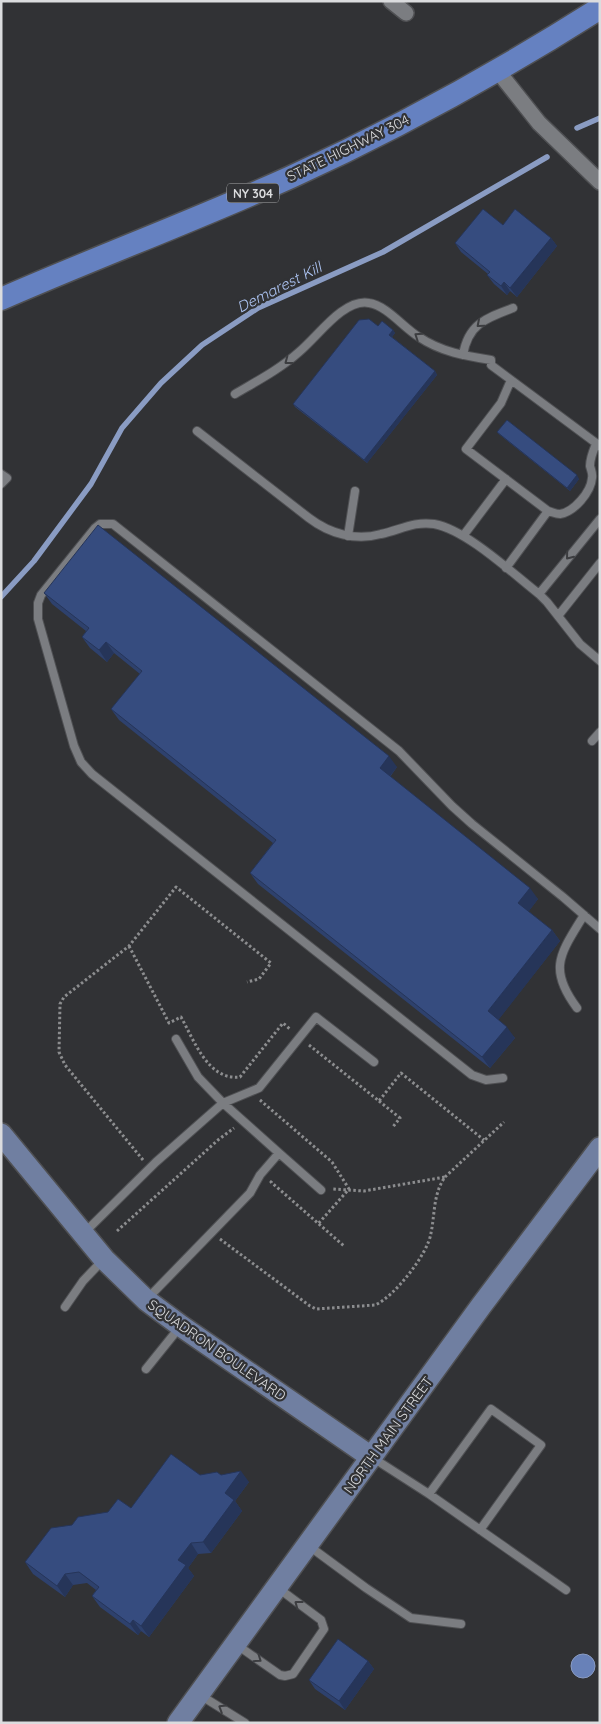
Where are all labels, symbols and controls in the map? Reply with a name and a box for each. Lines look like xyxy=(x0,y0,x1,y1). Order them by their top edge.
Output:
street label: STATE HIGHWAY 304 xyxy=(284,111,412,185)
road number: NY 304 xyxy=(227,184,279,202)
water label: Demarest Kill xyxy=(233,257,326,316)
one-way arrow xyxy=(477,318,486,327)
one-way arrow xyxy=(415,333,424,343)
one-way arrow xyxy=(285,355,294,363)
one-way arrow xyxy=(566,550,574,559)
street label: SQUADRON BOULEVARD xyxy=(145,1296,289,1404)
street label: NORTH MAIN STREET xyxy=(339,1373,437,1497)
one-way arrow xyxy=(295,1600,304,1610)
one-way arrow xyxy=(252,1653,262,1662)
one-way arrow xyxy=(218,1705,227,1715)

